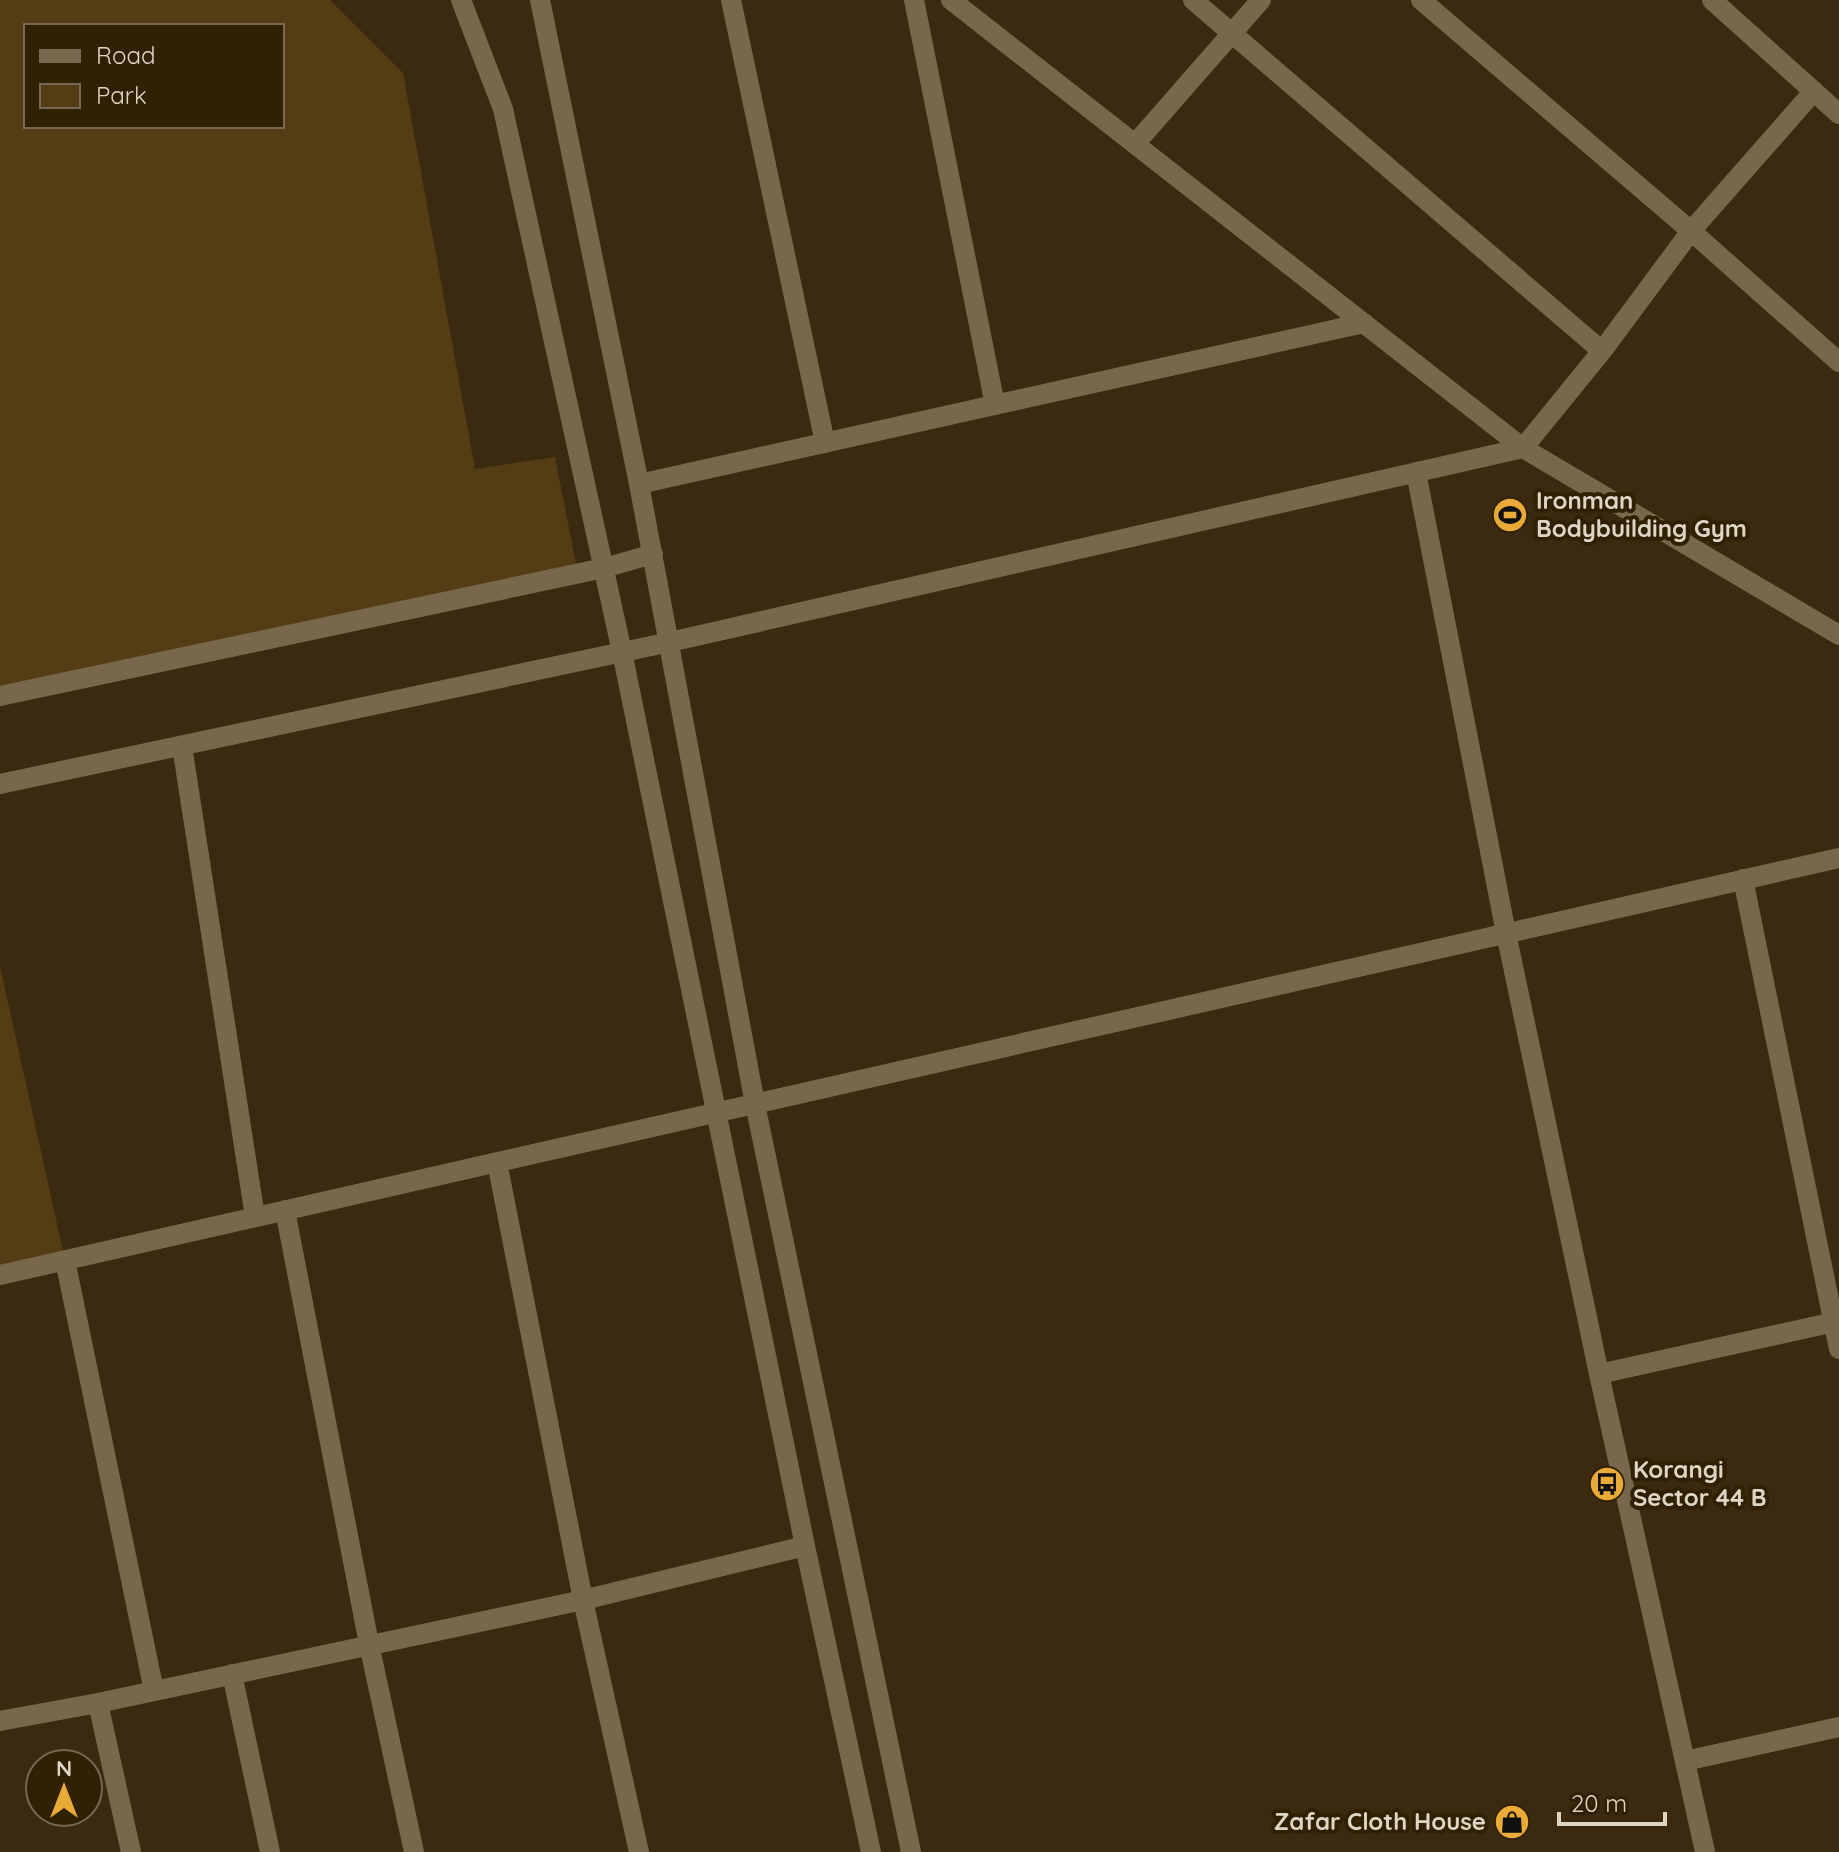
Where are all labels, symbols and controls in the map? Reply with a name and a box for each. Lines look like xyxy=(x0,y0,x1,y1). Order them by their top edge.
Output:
legend xyxy=(24,24,284,128)
text: Road xyxy=(96,40,156,70)
text: Park xyxy=(96,80,147,110)
place label: Ironman Bodybuilding Gym xyxy=(1536,485,1747,543)
sports icon: Ironman Bodybuilding Gym xyxy=(1491,496,1529,534)
place label: Korangi Sector 44 B xyxy=(1633,1454,1766,1512)
bus stop icon: Korangi Sector 44 B xyxy=(1588,1465,1626,1503)
north arrow xyxy=(24,1748,104,1828)
text: N xyxy=(56,1754,72,1782)
scale bar xyxy=(1559,1776,1665,1826)
text: 20 m xyxy=(1571,1788,1627,1818)
shop icon: Zafar Cloth House xyxy=(1493,1803,1531,1841)
place label: Zafar Cloth House xyxy=(1274,1806,1486,1836)

